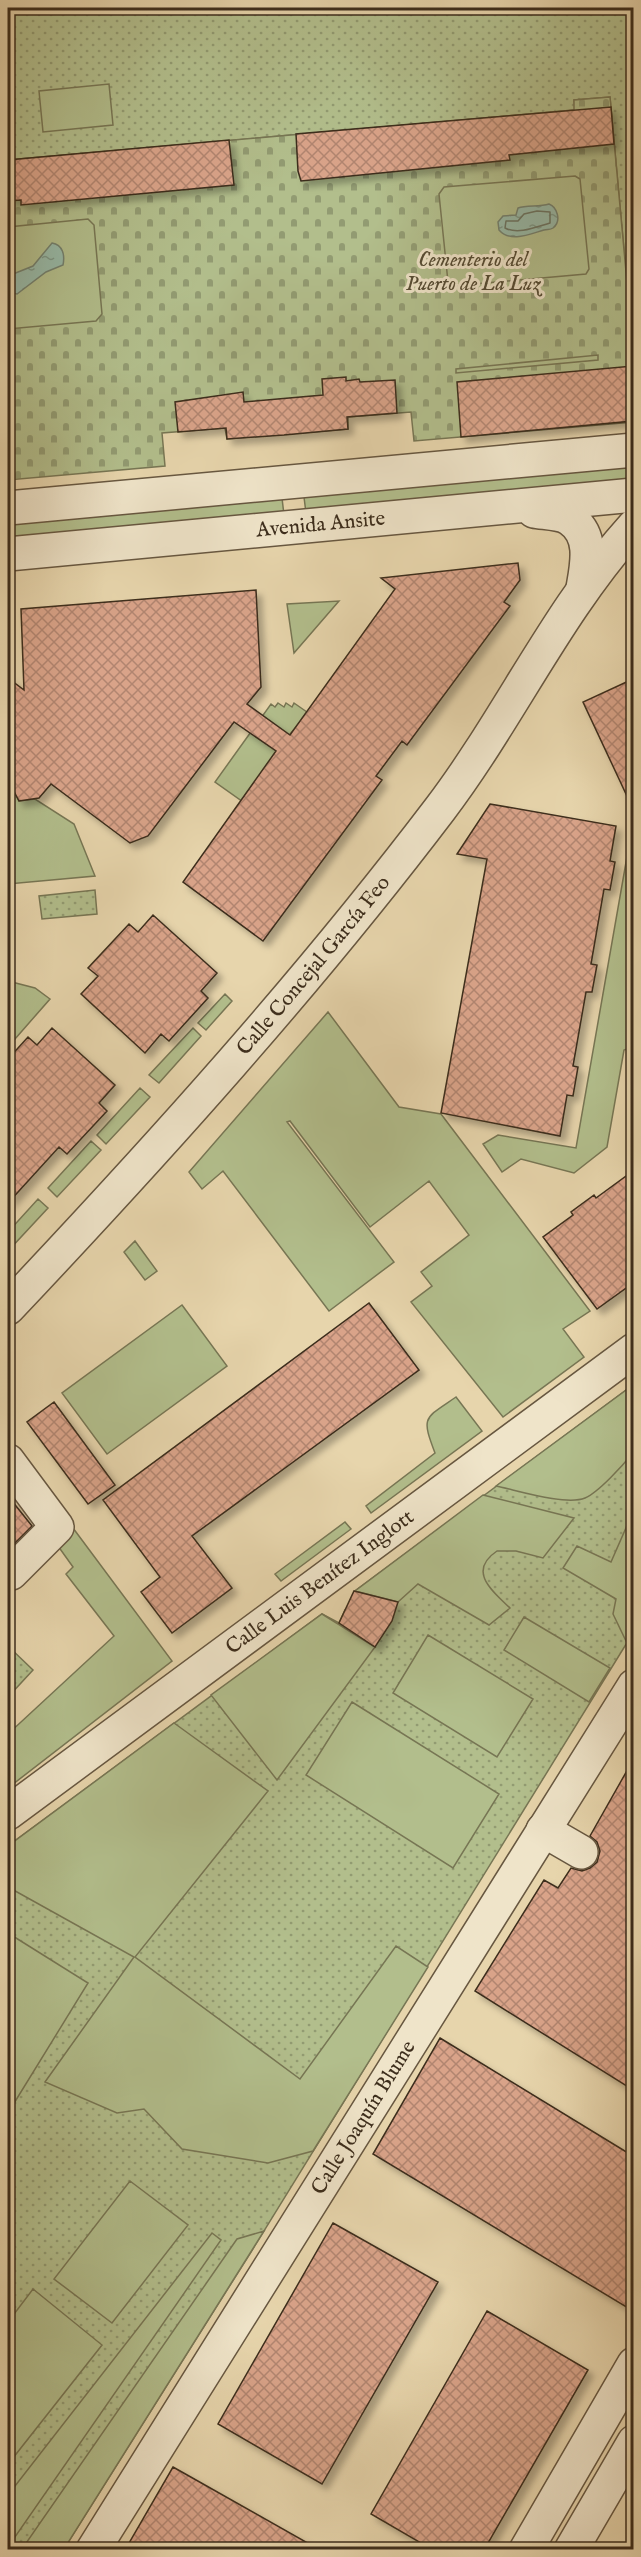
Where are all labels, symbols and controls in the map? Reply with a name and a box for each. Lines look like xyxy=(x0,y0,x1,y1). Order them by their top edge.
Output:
park label: Cementerio del Puerto de La Luz xyxy=(406,247,542,298)
street label: Avenida Ansite xyxy=(254,505,387,544)
street label: Calle Concejal García Feo xyxy=(231,870,396,1061)
street label: Calle Luis Benítez Inglott xyxy=(220,1504,420,1661)
street label: Calle Joaquín Blume xyxy=(305,2035,422,2200)

